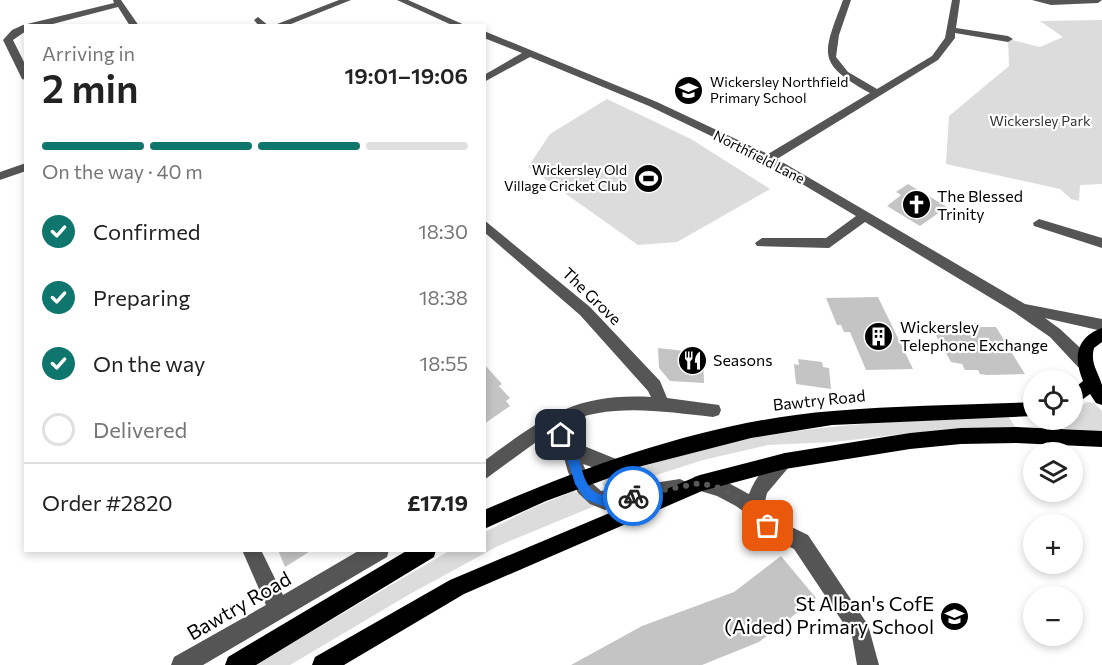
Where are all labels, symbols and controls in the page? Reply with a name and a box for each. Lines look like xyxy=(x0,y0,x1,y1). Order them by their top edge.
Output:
text: Arriving in xyxy=(42,41,135,65)
text: 19:01–19:06 xyxy=(345,62,468,89)
text: 2 min xyxy=(42,63,139,111)
place label: Wickersley Northfield Primary School xyxy=(710,73,848,106)
school or university icon: Wickersley Northfield Primary School xyxy=(673,74,705,106)
park label: Wickersley Park xyxy=(989,112,1091,129)
street label: Northfield Lane xyxy=(711,126,808,187)
text: On the way · 40 m xyxy=(42,159,203,183)
place label: Wickersley Old Village Cricket Club xyxy=(504,161,627,194)
sports icon: Wickersley Old Village Cricket Club xyxy=(632,162,664,194)
place label: The Blessed Trinity xyxy=(937,186,1023,223)
church icon: The Blessed Trinity xyxy=(900,189,932,221)
icon: check xyxy=(42,215,75,248)
text: Confirmed xyxy=(93,218,200,245)
text: 18:30 xyxy=(418,219,468,243)
street label: The Grove xyxy=(559,263,626,328)
icon: check xyxy=(42,281,75,314)
text: Preparing xyxy=(93,284,190,311)
text: 18:38 xyxy=(419,285,468,309)
place label: Wickersley Telephone Exchange xyxy=(900,317,1048,354)
building icon: Wickersley Telephone Exchange xyxy=(863,320,895,352)
restaurant icon: Seasons xyxy=(676,344,708,376)
icon: check xyxy=(42,347,75,380)
text: On the way xyxy=(93,350,205,377)
place label: Seasons xyxy=(713,350,772,369)
text: 18:55 xyxy=(420,351,468,375)
map controls xyxy=(1023,370,1083,646)
button: locate xyxy=(1023,370,1083,430)
street label: Bawtry Road xyxy=(772,385,866,414)
pin xyxy=(535,409,586,460)
text: Delivered xyxy=(93,416,187,443)
icon: home xyxy=(544,418,577,451)
button: layers xyxy=(1023,442,1083,502)
courier xyxy=(603,466,663,526)
icon: bike xyxy=(617,480,650,513)
text: Order #2820 xyxy=(42,489,173,516)
text: £17.19 xyxy=(407,489,468,516)
pin xyxy=(742,500,793,551)
icon: bag xyxy=(751,509,784,542)
button: + xyxy=(1023,514,1083,574)
street label: Bawtry Road xyxy=(182,566,295,645)
button: − xyxy=(1023,586,1083,646)
place label: St Alban's CofE (Aided) Primary School xyxy=(724,591,934,638)
school or university icon: St Alban's CofE (Aided) Primary School xyxy=(939,600,971,632)

